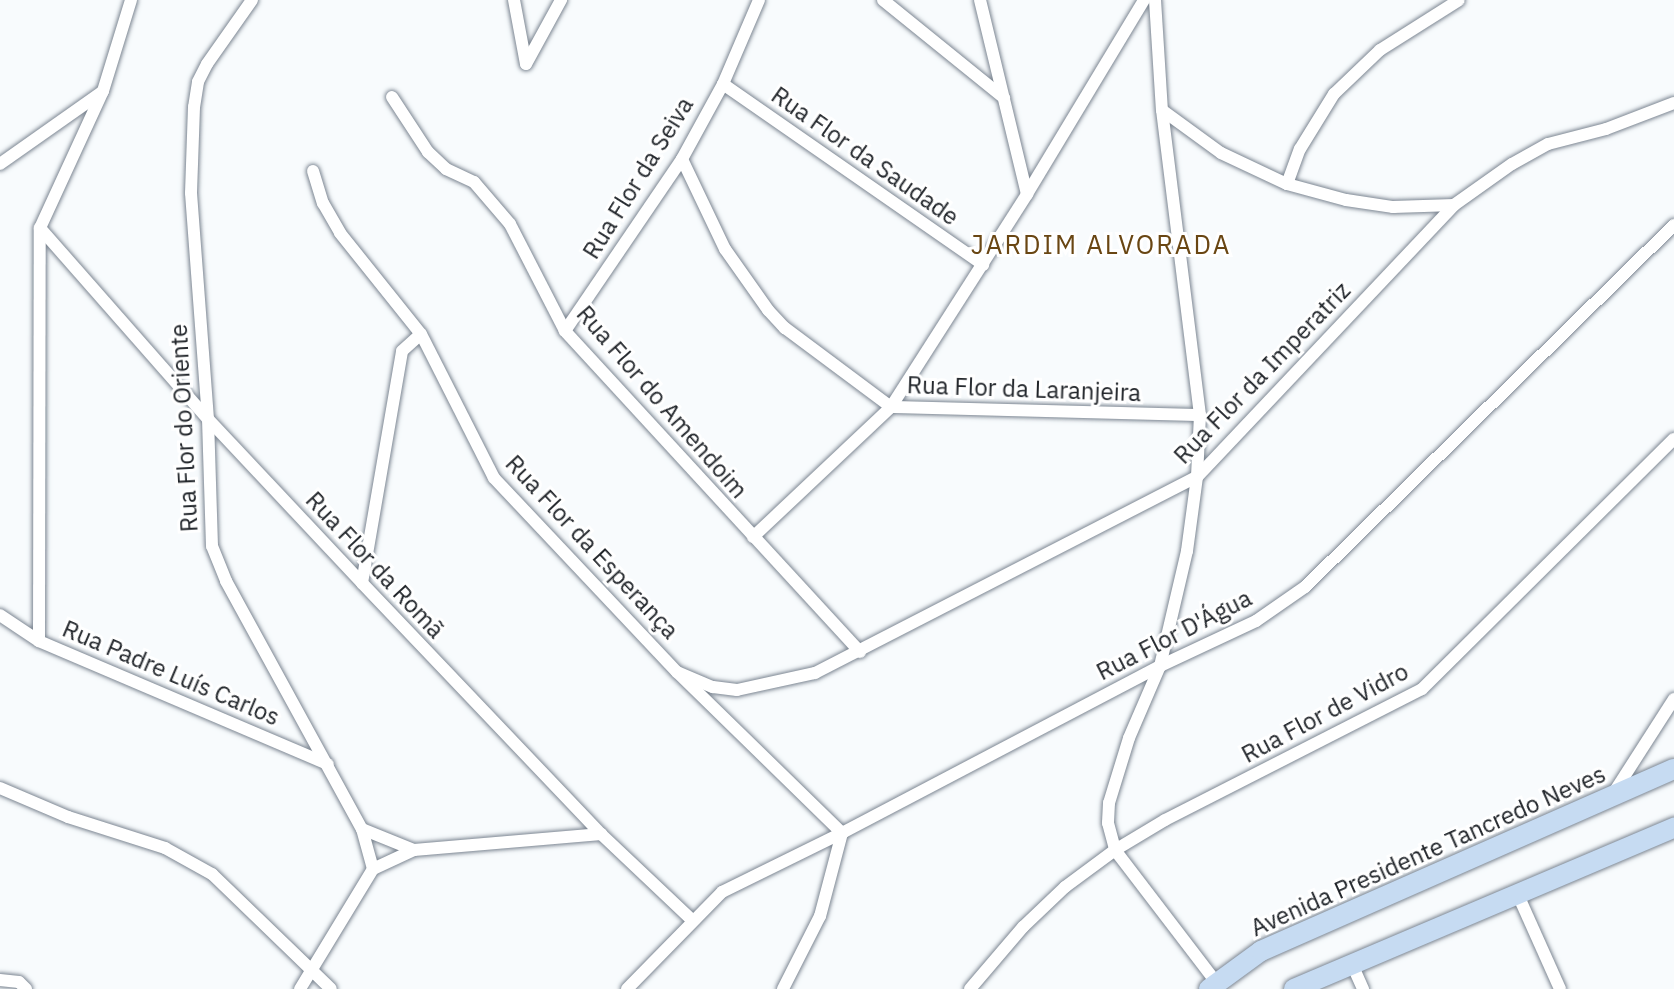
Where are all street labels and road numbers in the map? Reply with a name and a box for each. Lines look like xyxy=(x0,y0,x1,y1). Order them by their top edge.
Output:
street label: Rua Flor da Saudade xyxy=(766,81,964,231)
street label: Rua Flor da Seiva xyxy=(577,92,699,264)
street label: Rua Flor da Imperatriz xyxy=(1168,276,1356,470)
street label: Rua Flor do Amendoim xyxy=(570,300,754,504)
street label: Rua Flor do Oriente xyxy=(164,323,204,533)
street label: Rua Flor da Laranjeira xyxy=(906,371,1142,407)
street label: Rua Flor da Esperança xyxy=(499,449,685,645)
street label: Rua Flor da Romã xyxy=(300,486,450,644)
street label: Rua Flor D'Água xyxy=(1092,584,1256,686)
street label: Rua Padre Luís Carlos xyxy=(58,614,284,732)
street label: Rua Flor de Vidro xyxy=(1237,657,1413,769)
street label: Avenida Presidente Tancredo Neves xyxy=(1246,759,1610,943)

